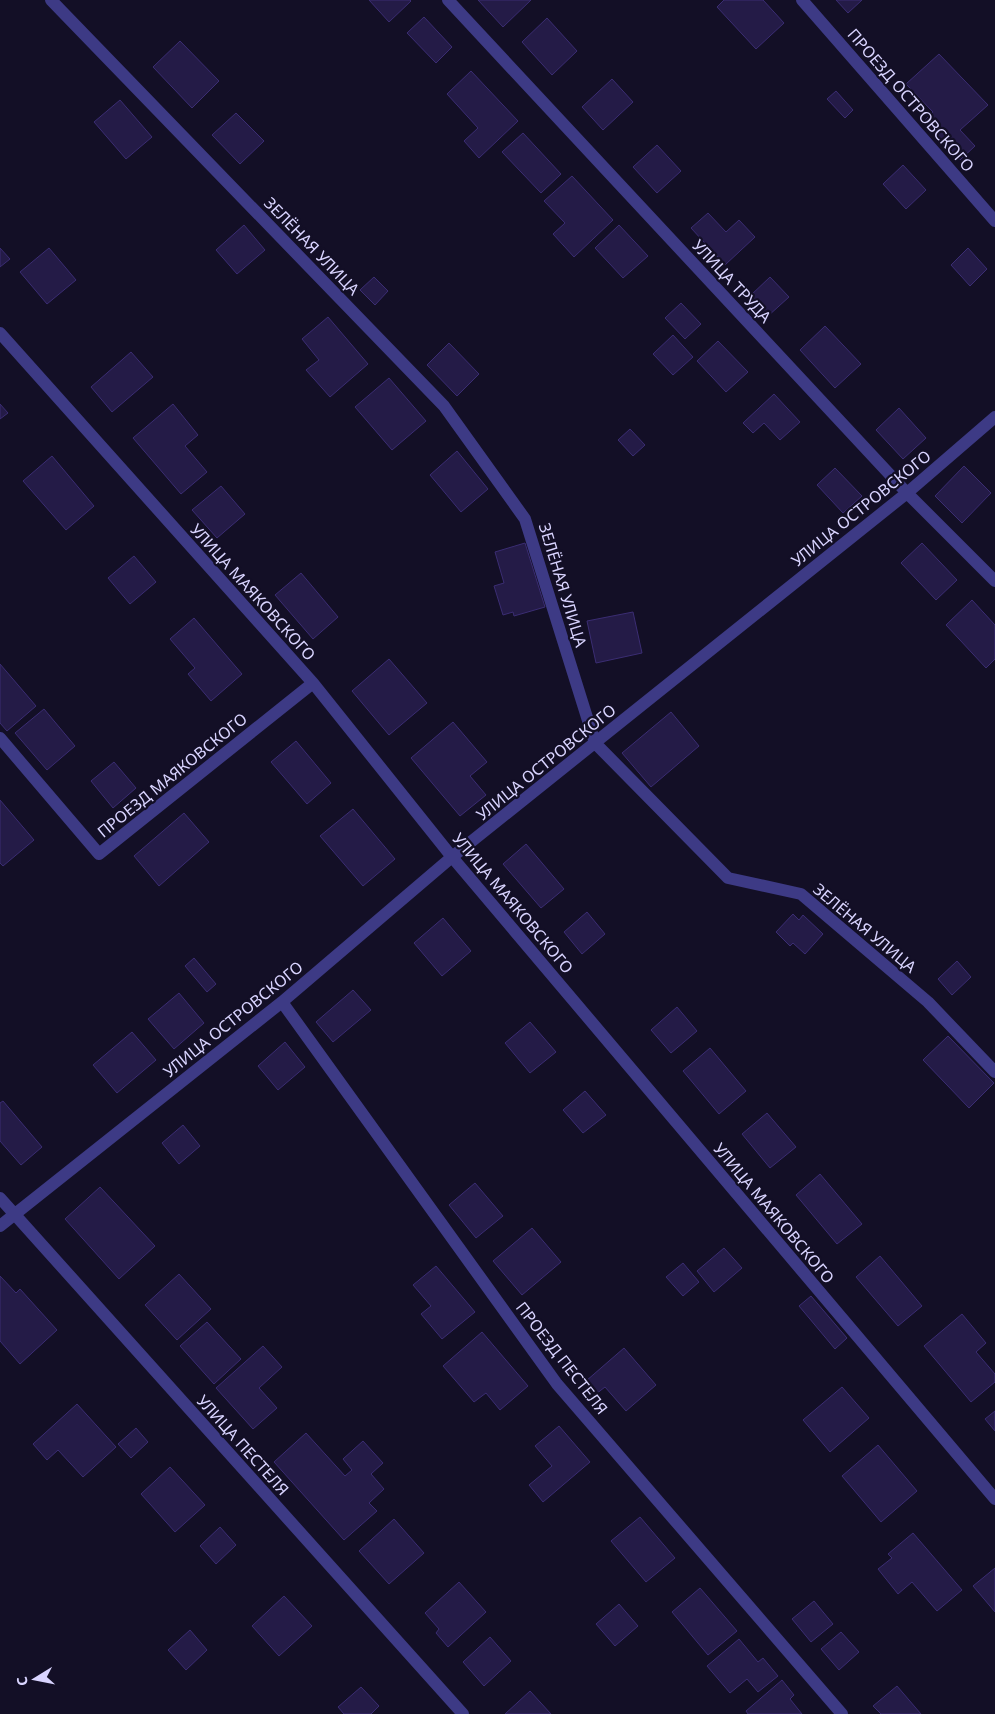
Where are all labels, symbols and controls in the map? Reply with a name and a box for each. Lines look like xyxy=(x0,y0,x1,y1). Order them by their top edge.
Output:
street label: ПРОЕЗД ОСТРОВСКОГО xyxy=(843,24,979,176)
street label: ЗЕЛЁНАЯ УЛИЦА xyxy=(259,192,365,300)
street label: УЛИЦА ТРУДА xyxy=(688,235,777,328)
street label: УЛИЦА ОСТРОВСКОГО xyxy=(787,445,935,571)
street label: УЛИЦА МАЯКОВСКОГО xyxy=(186,519,320,665)
street label: ЗЕЛЁНАЯ УЛИЦА xyxy=(534,520,593,650)
street label: УЛИЦА ОСТРОВСКОГО xyxy=(472,699,620,825)
street label: ПРОЕЗД МАЯКОВСКОГО xyxy=(92,708,252,842)
street label: УЛИЦА МАЯКОВСКОГО xyxy=(448,828,578,978)
street label: ЗЕЛЁНАЯ УЛИЦА xyxy=(809,878,922,978)
street label: УЛИЦА ОСТРОВСКОГО xyxy=(159,956,307,1082)
street label: УЛИЦА МАЯКОВСКОГО xyxy=(709,1138,839,1288)
street label: ПРОЕЗД ПЕСТЕЛЯ xyxy=(511,1297,613,1419)
street label: УЛИЦА ПЕСТЕЛЯ xyxy=(192,1390,294,1500)
north arrow xyxy=(10,1654,60,1704)
text: С xyxy=(12,1675,32,1687)

